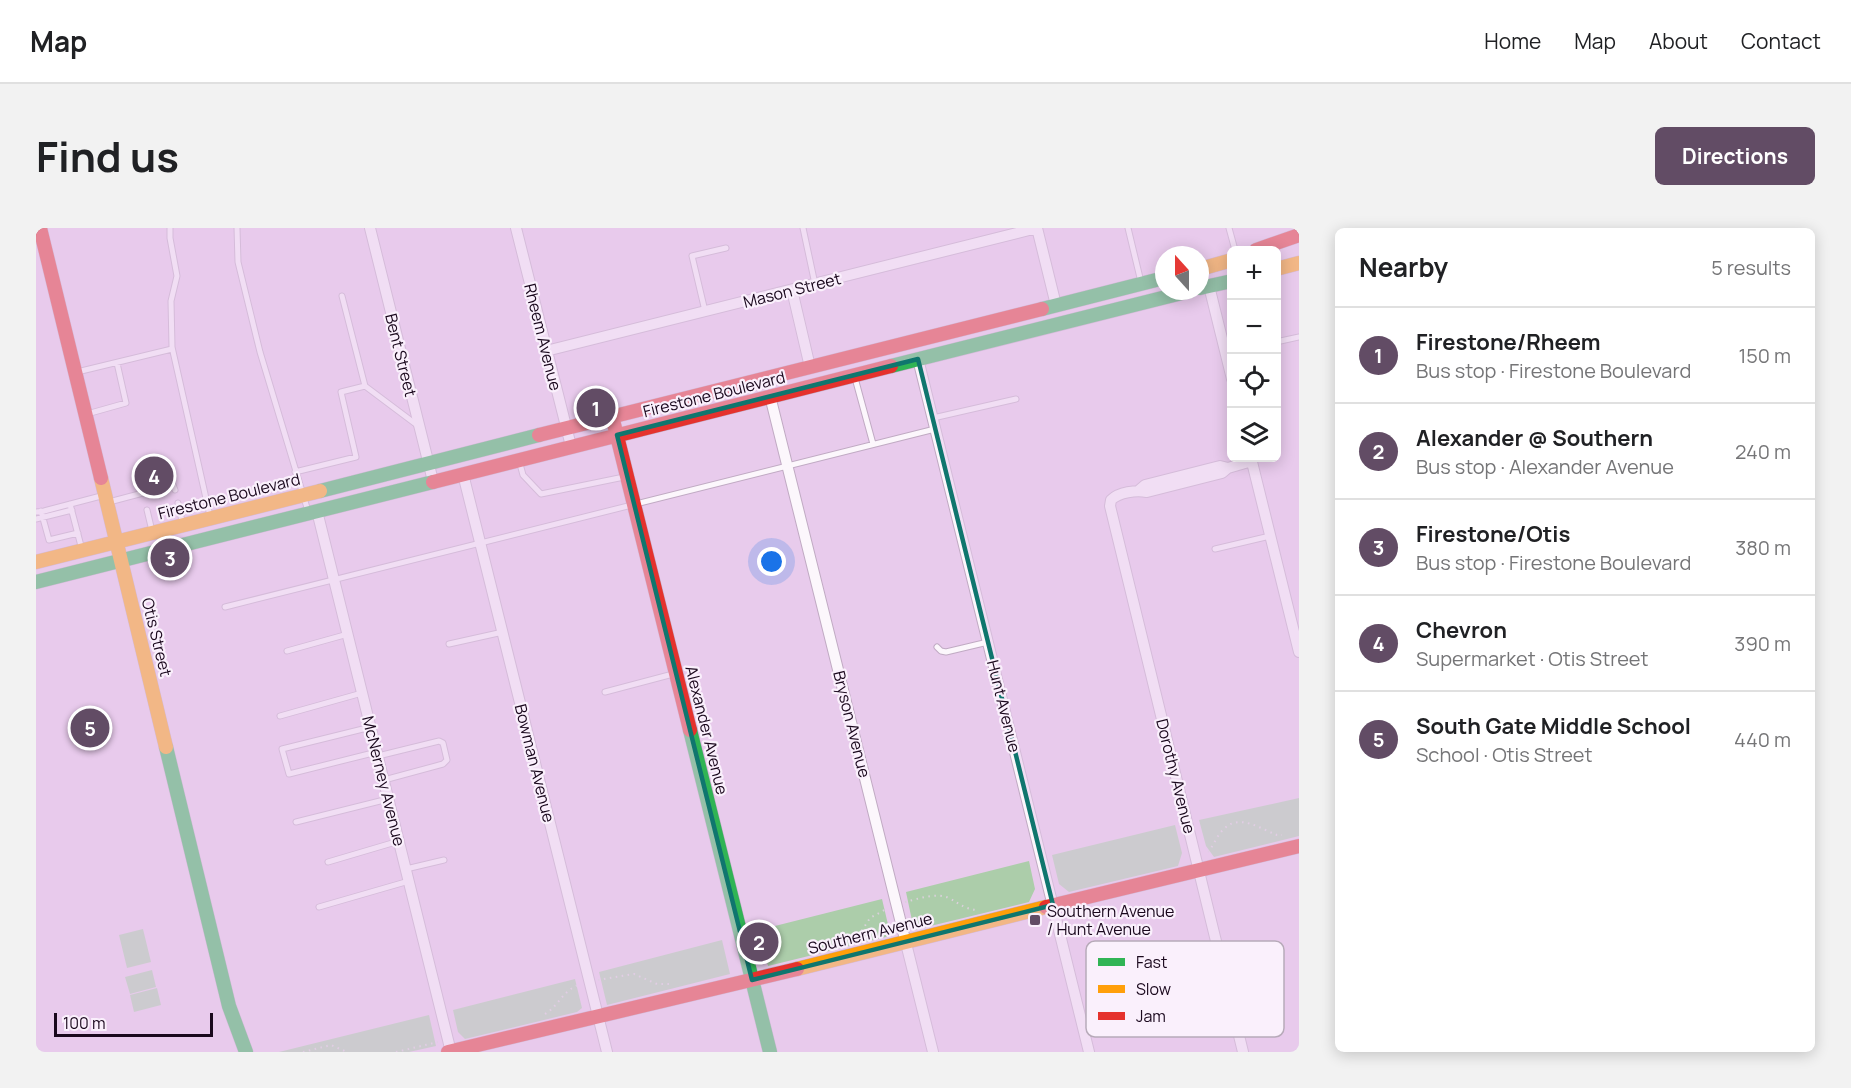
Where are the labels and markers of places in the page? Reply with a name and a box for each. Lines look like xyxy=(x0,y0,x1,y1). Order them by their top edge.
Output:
pin: 1 xyxy=(576,386,616,430)
pin: 4 xyxy=(134,454,174,498)
pin: 3 xyxy=(150,536,190,580)
pin: 5 xyxy=(70,706,110,750)
place label: Southern Avenue / Hunt Avenue xyxy=(1047,900,1174,940)
marker: Southern Avenue / Hunt Avenue xyxy=(1028,913,1042,927)
pin: 2 xyxy=(740,920,778,964)

